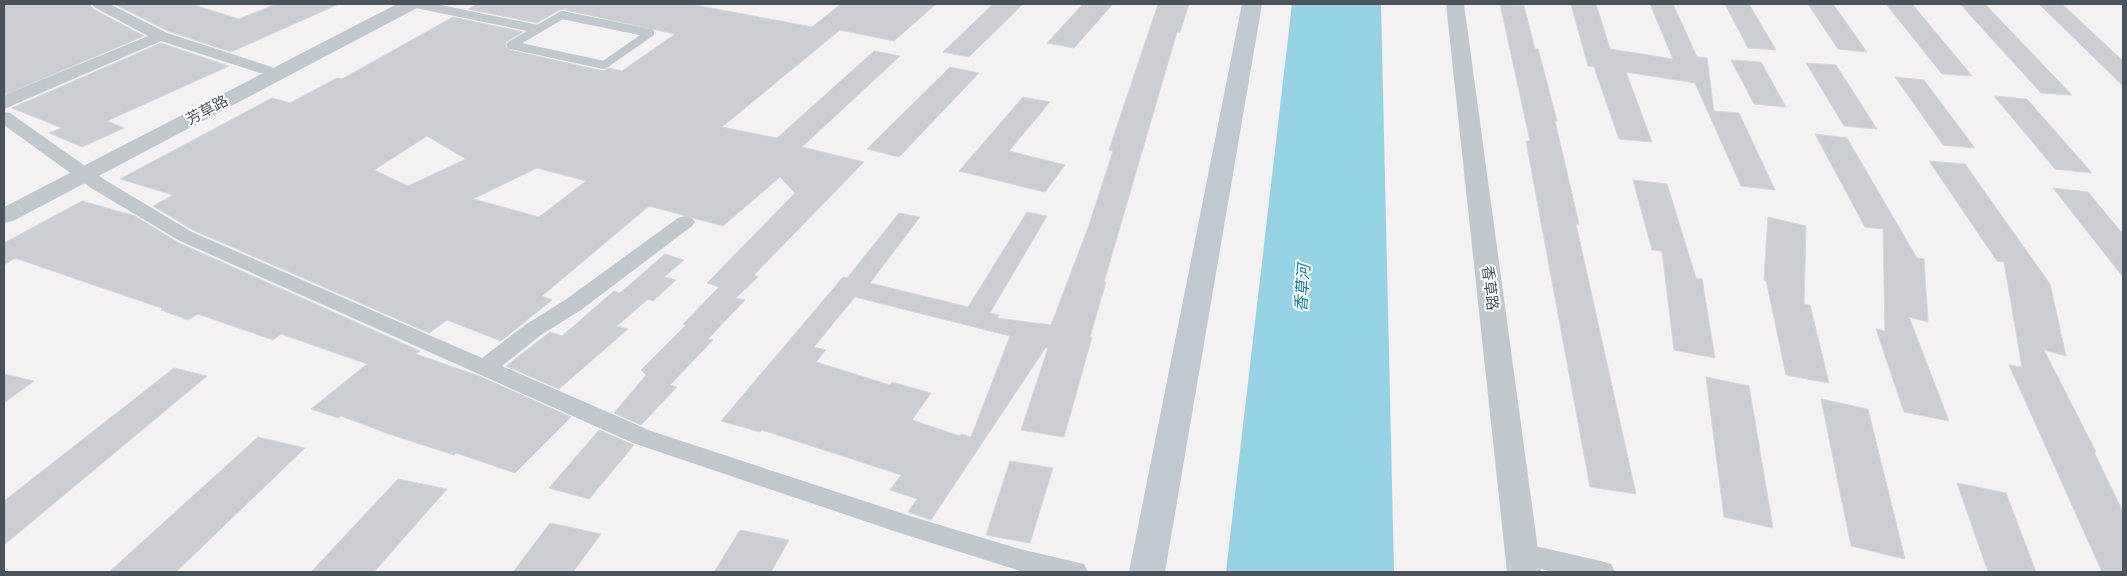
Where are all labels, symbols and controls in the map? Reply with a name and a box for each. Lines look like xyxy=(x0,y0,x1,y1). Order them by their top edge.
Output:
street label: 芳草路 xyxy=(183,91,231,128)
water label: 香草河 xyxy=(1292,261,1313,313)
street label: 香草路 xyxy=(1479,265,1502,311)

